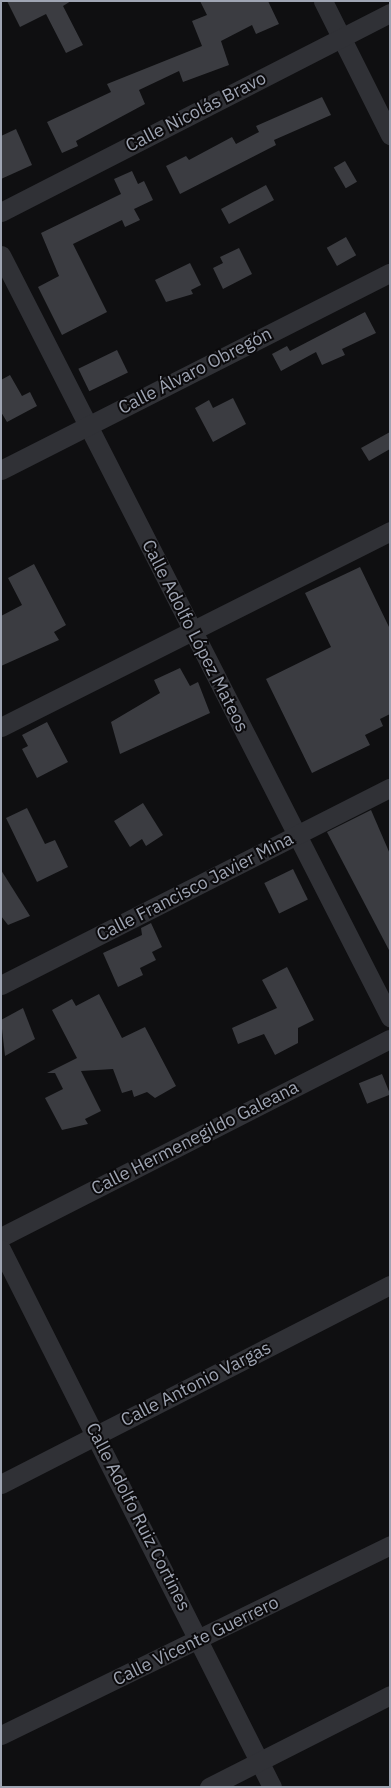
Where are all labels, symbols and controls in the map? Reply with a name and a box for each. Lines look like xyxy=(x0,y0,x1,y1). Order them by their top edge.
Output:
street label: Calle Nicolás Bravo xyxy=(122,67,270,157)
street label: Calle Álvaro Obregón xyxy=(115,323,275,419)
street label: Calle Adolfo López Mateos xyxy=(137,536,253,736)
street label: Calle Francisco Javier Mina xyxy=(93,828,297,946)
street label: Calle Hermenegildo Galeana xyxy=(88,1076,302,1200)
street label: Calle Antonio Vargas xyxy=(117,1337,275,1431)
street label: Calle Adolfo Ruiz Cortines xyxy=(81,1419,195,1615)
street label: Calle Vicente Guerrero xyxy=(110,1591,282,1691)

